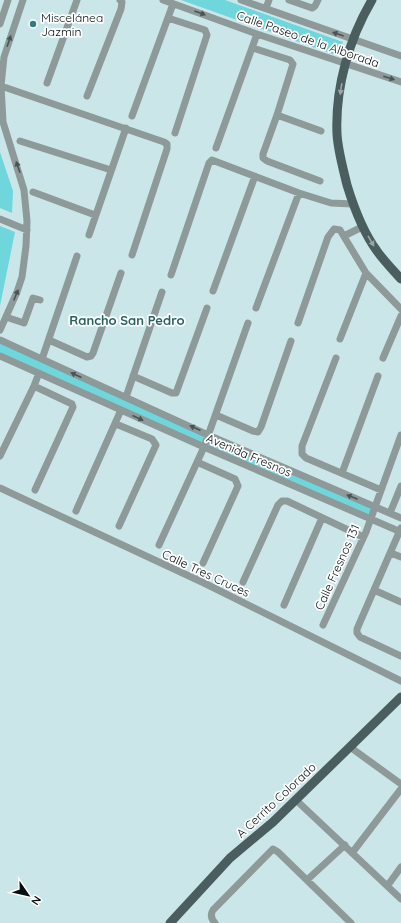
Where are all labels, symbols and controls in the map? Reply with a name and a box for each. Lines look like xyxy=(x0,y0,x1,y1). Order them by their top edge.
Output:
street label: Calle Paseo de la Alborada xyxy=(235,8,381,70)
place label: Miscelánea Jazmin xyxy=(41,10,103,39)
one-way arrow xyxy=(194,11,206,17)
marker: Miscelánea Jazmin xyxy=(28,19,38,29)
one-way arrow xyxy=(331,30,343,36)
one-way arrow xyxy=(6,35,12,47)
one-way arrow xyxy=(383,75,395,81)
one-way arrow xyxy=(338,83,344,95)
one-way arrow xyxy=(15,161,21,173)
one-way arrow xyxy=(367,235,374,247)
one-way arrow xyxy=(13,288,19,300)
district label: Rancho San Pedro xyxy=(69,312,185,328)
one-way arrow xyxy=(70,371,82,377)
one-way arrow xyxy=(132,415,144,421)
one-way arrow xyxy=(188,425,200,431)
street label: Avenida Fresnos xyxy=(204,430,294,480)
one-way arrow xyxy=(347,494,358,500)
street label: Calle Fresnos 131 xyxy=(311,522,363,612)
street label: Calle Tres Cruces xyxy=(160,546,253,600)
street label: A Cerrito Colorado xyxy=(233,759,319,841)
north arrow xyxy=(8,875,48,915)
text: N xyxy=(28,893,44,908)

